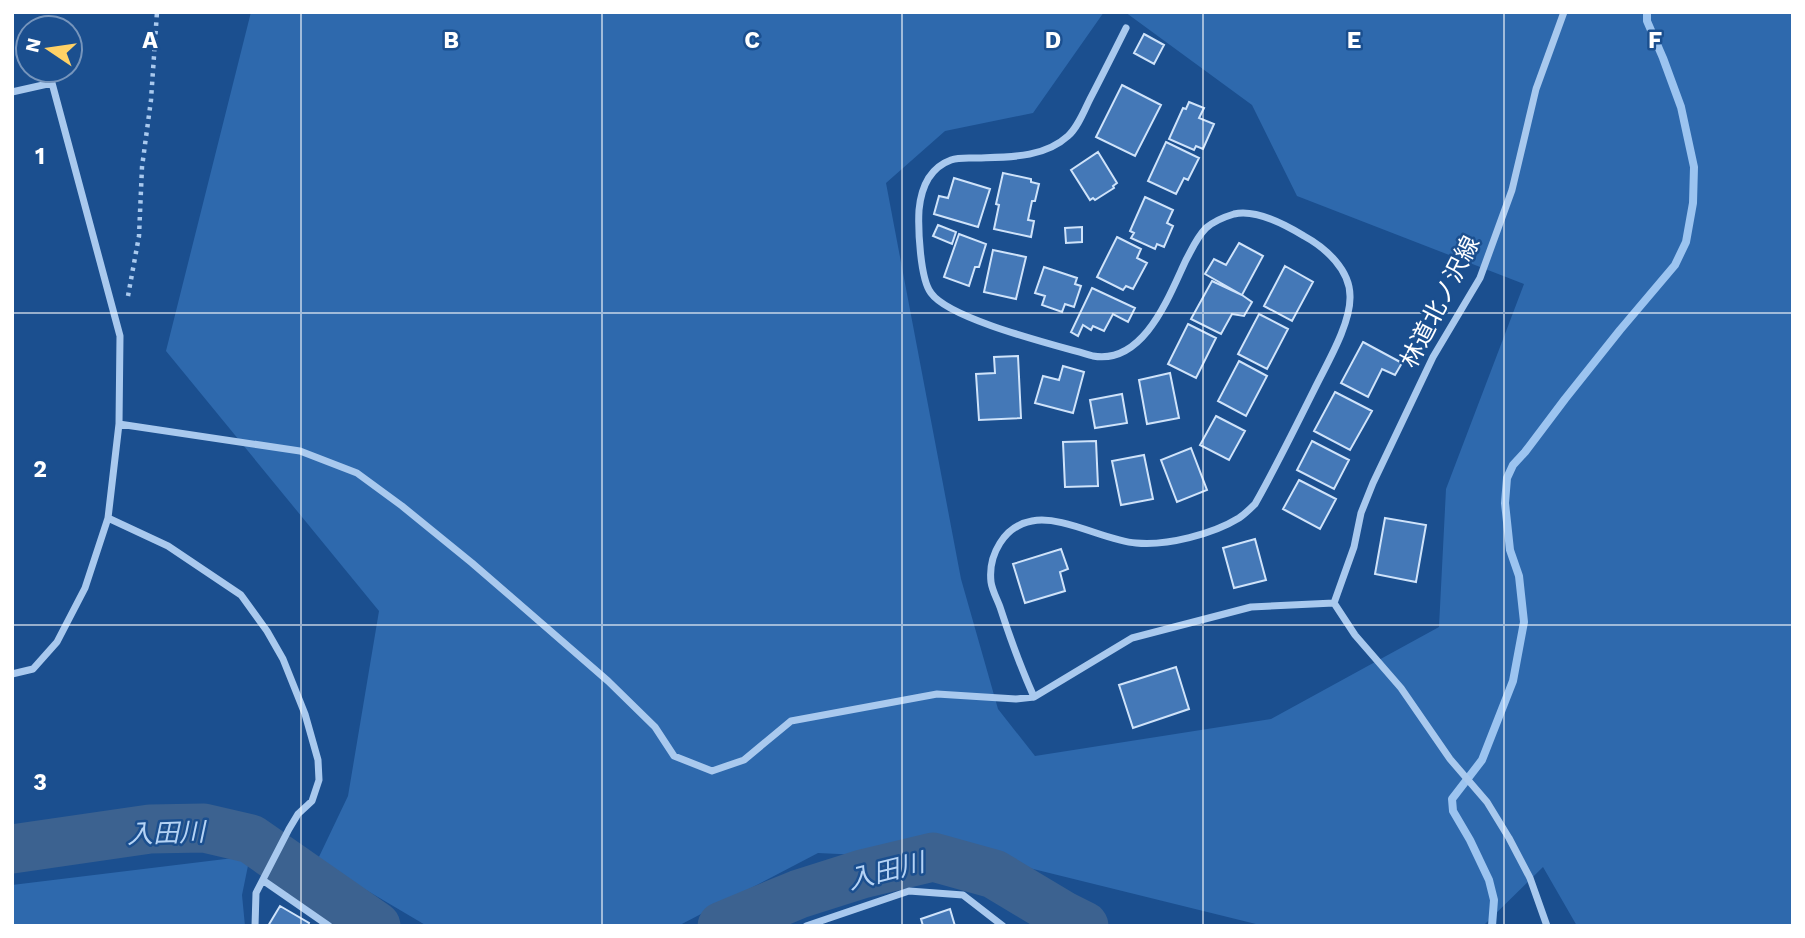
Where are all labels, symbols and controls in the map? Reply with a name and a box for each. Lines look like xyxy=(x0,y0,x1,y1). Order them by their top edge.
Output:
north arrow xyxy=(14,14,84,84)
text: A xyxy=(142,27,158,54)
text: B xyxy=(443,27,459,54)
text: C xyxy=(744,27,760,54)
text: D xyxy=(1045,27,1061,54)
text: E xyxy=(1347,27,1361,54)
text: F xyxy=(1648,27,1662,54)
text: N xyxy=(20,36,46,55)
text: 1 xyxy=(35,143,45,170)
street label: 林道北ノ沢線 xyxy=(1395,231,1485,373)
text: 2 xyxy=(33,456,47,483)
text: 3 xyxy=(33,769,47,796)
water label: 入田川 xyxy=(126,817,208,849)
water label: 入田川 xyxy=(845,846,930,895)

